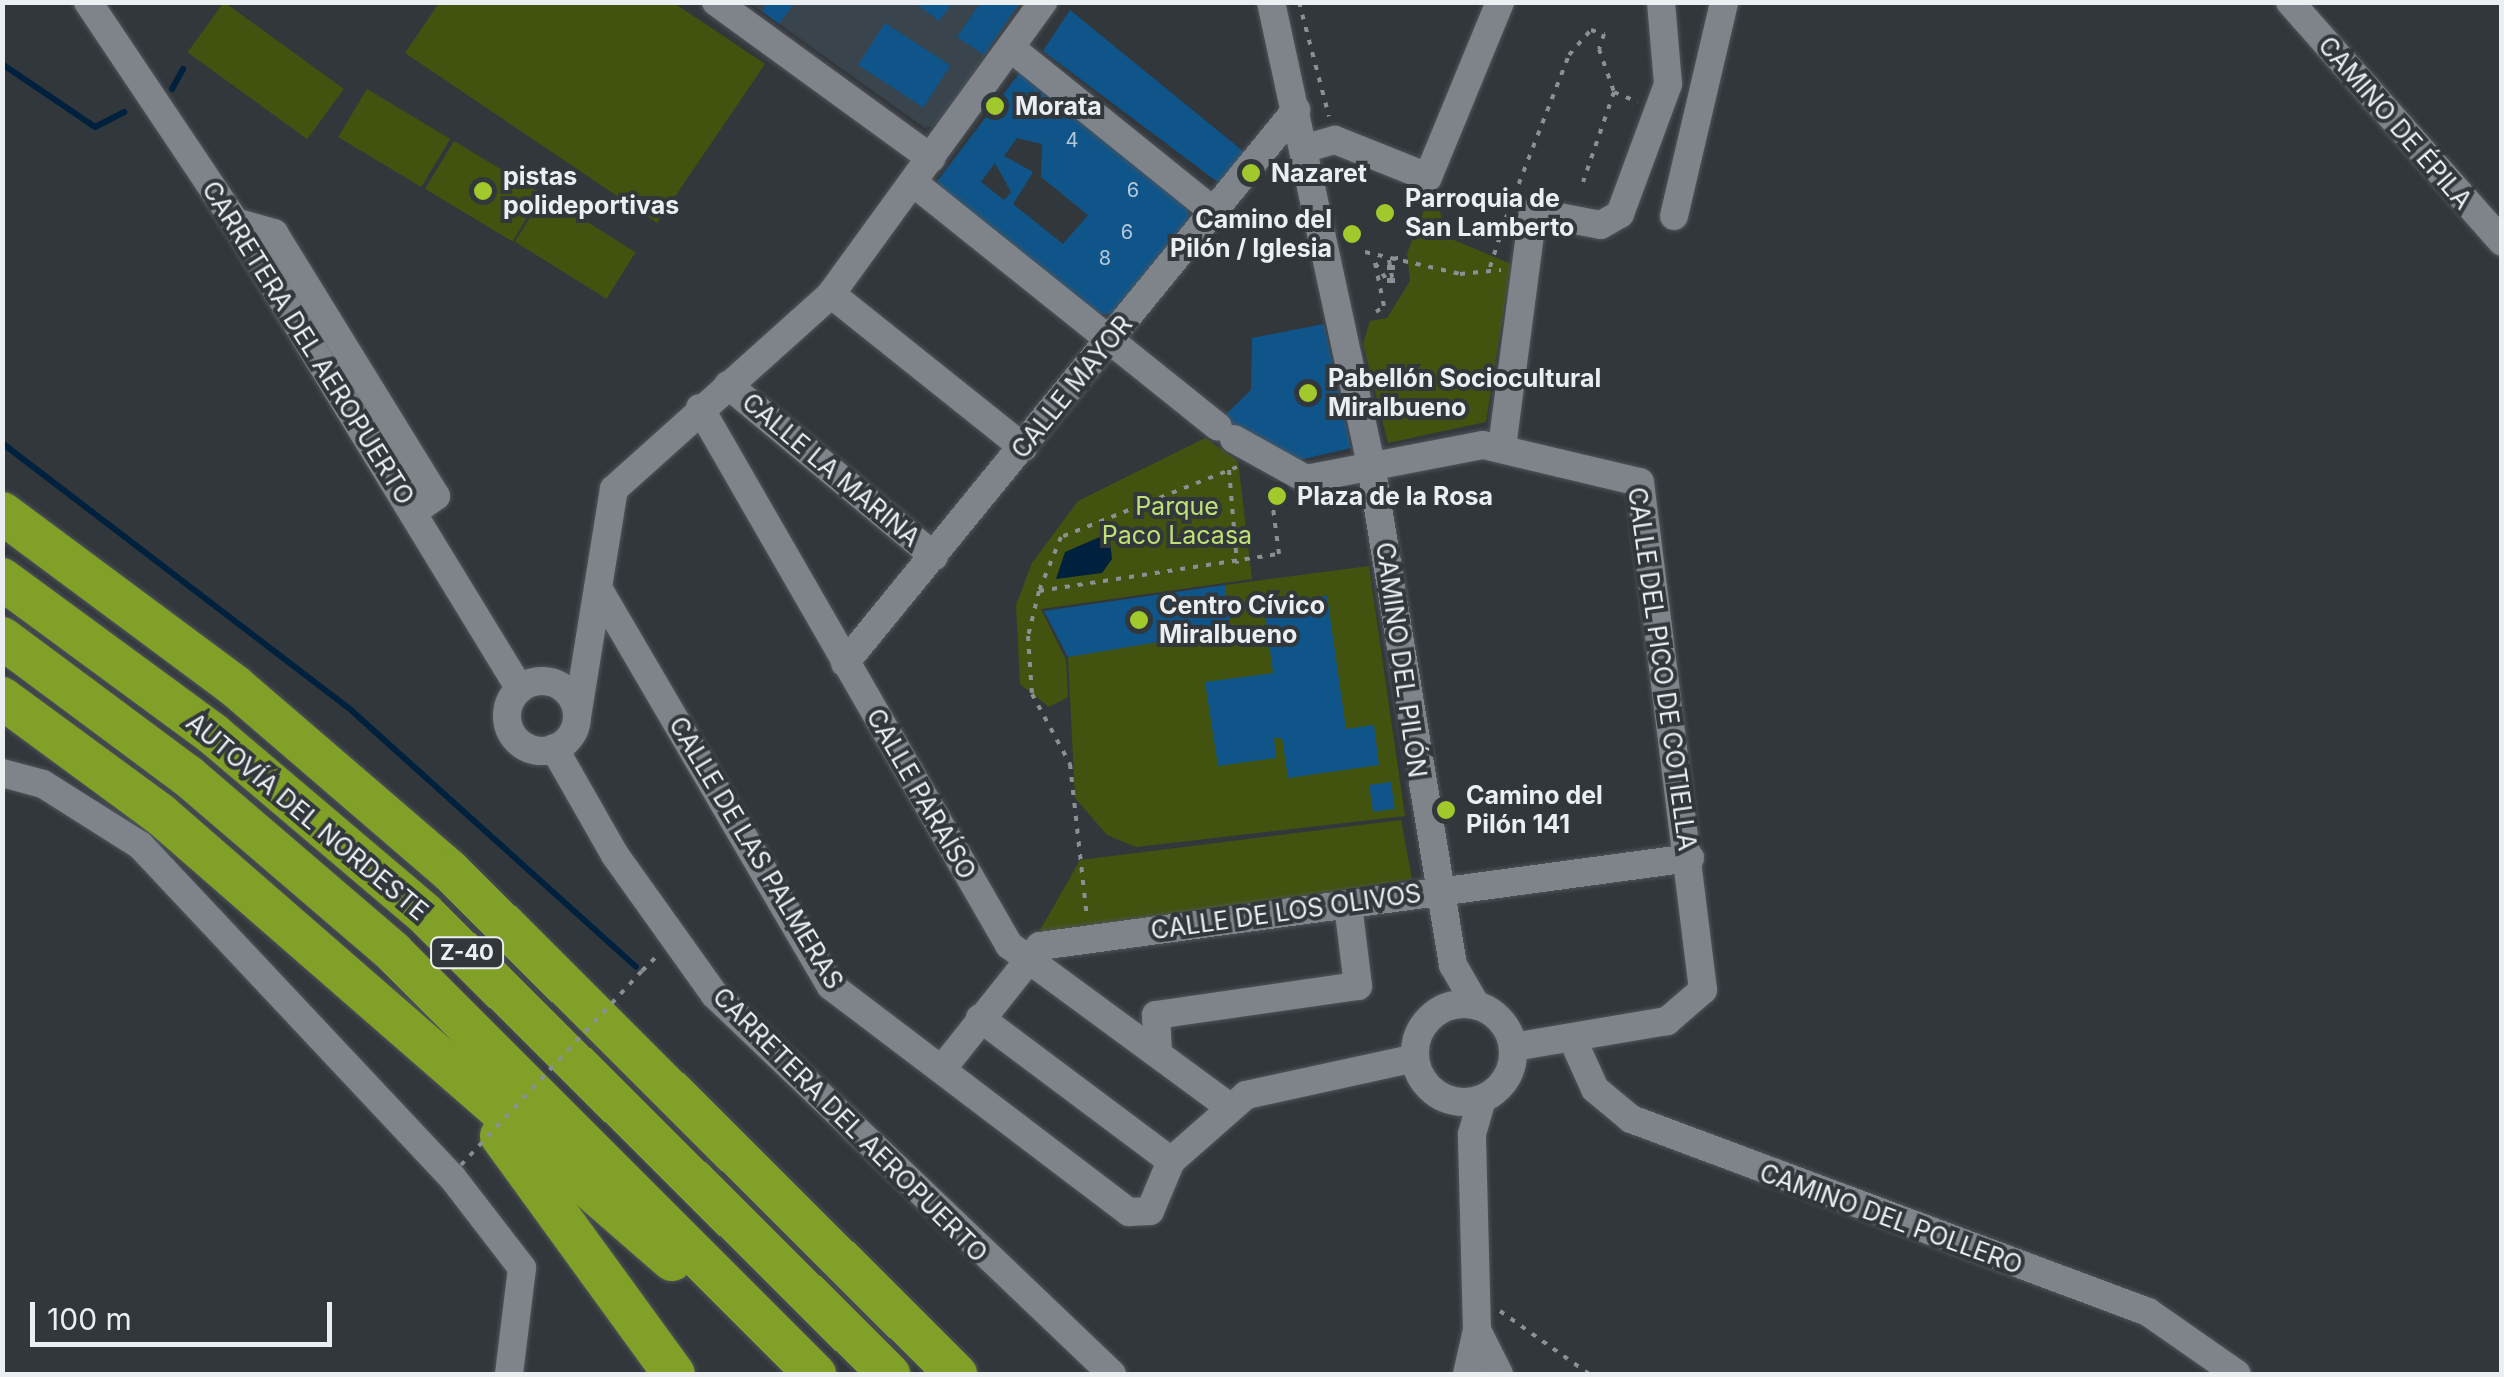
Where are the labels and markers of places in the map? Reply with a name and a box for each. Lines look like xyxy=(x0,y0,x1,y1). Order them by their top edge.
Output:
place label: Morata xyxy=(1015,91,1102,121)
marker: Morata xyxy=(984,95,1006,117)
place label: Nazaret xyxy=(1271,158,1367,188)
place label: pistas polideportivas xyxy=(503,162,679,221)
marker: Nazaret xyxy=(1240,162,1262,184)
marker: pistas polideportivas xyxy=(472,180,494,202)
place label: Parroquia de San Lamberto xyxy=(1405,184,1574,243)
marker: Parroquia de San Lamberto xyxy=(1374,202,1396,224)
place label: Camino del Pilón / Iglesia xyxy=(1170,205,1332,264)
marker: Camino del Pilón / Iglesia xyxy=(1341,223,1363,245)
place label: Pabellón Sociocultural Miralbueno xyxy=(1328,364,1601,423)
marker: Pabellón Sociocultural Miralbueno xyxy=(1297,382,1319,404)
place label: Plaza de la Rosa xyxy=(1297,481,1493,511)
marker: Plaza de la Rosa xyxy=(1266,485,1288,507)
place label: Centro Cívico Miralbueno xyxy=(1159,591,1325,650)
marker: Centro Cívico Miralbueno xyxy=(1128,609,1150,631)
place label: Camino del Pilón 141 xyxy=(1466,781,1603,840)
marker: Camino del Pilón 141 xyxy=(1435,799,1457,821)

